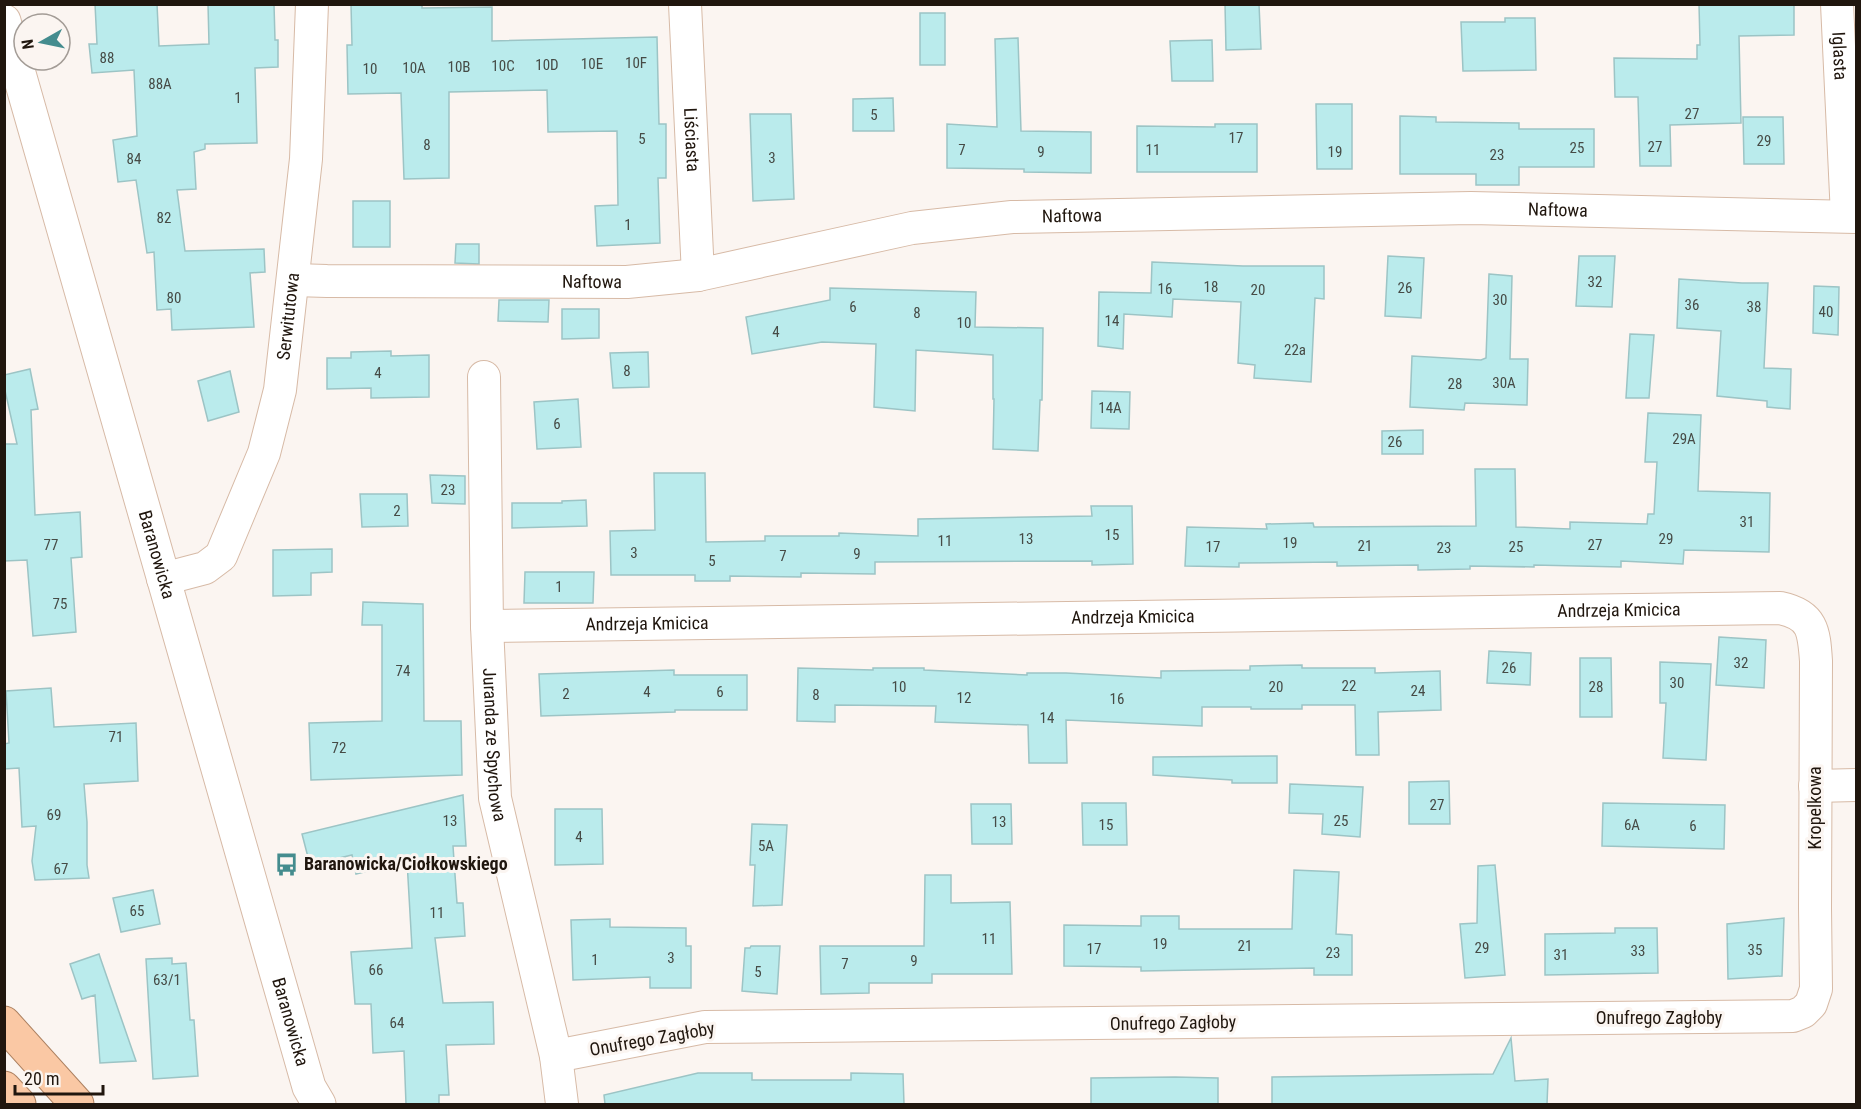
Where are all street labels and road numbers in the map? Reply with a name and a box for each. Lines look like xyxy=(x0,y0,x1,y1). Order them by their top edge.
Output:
street label: Iglasta xyxy=(1828,31,1852,81)
street label: Liściasta xyxy=(680,107,704,172)
street label: Naftowa xyxy=(1528,198,1588,221)
street label: Naftowa xyxy=(1042,204,1102,226)
street label: Naftowa xyxy=(562,271,622,292)
street label: Serwitutowa xyxy=(272,272,303,361)
street label: Baranowicka xyxy=(135,508,180,601)
street label: Andrzeja Kmicica xyxy=(1557,598,1681,621)
street label: Andrzeja Kmicica xyxy=(1071,605,1195,628)
street label: Andrzeja Kmicica xyxy=(585,612,709,635)
street label: Juranda ze Spychowa xyxy=(479,667,511,823)
street label: Kropelkowa xyxy=(1804,766,1825,850)
street label: Baranowicka xyxy=(268,975,313,1068)
street label: Onufrego Zagłoby xyxy=(1596,1007,1723,1028)
street label: Onufrego Zagłoby xyxy=(1110,1011,1237,1034)
street label: Onufrego Zagłoby xyxy=(588,1017,717,1060)

